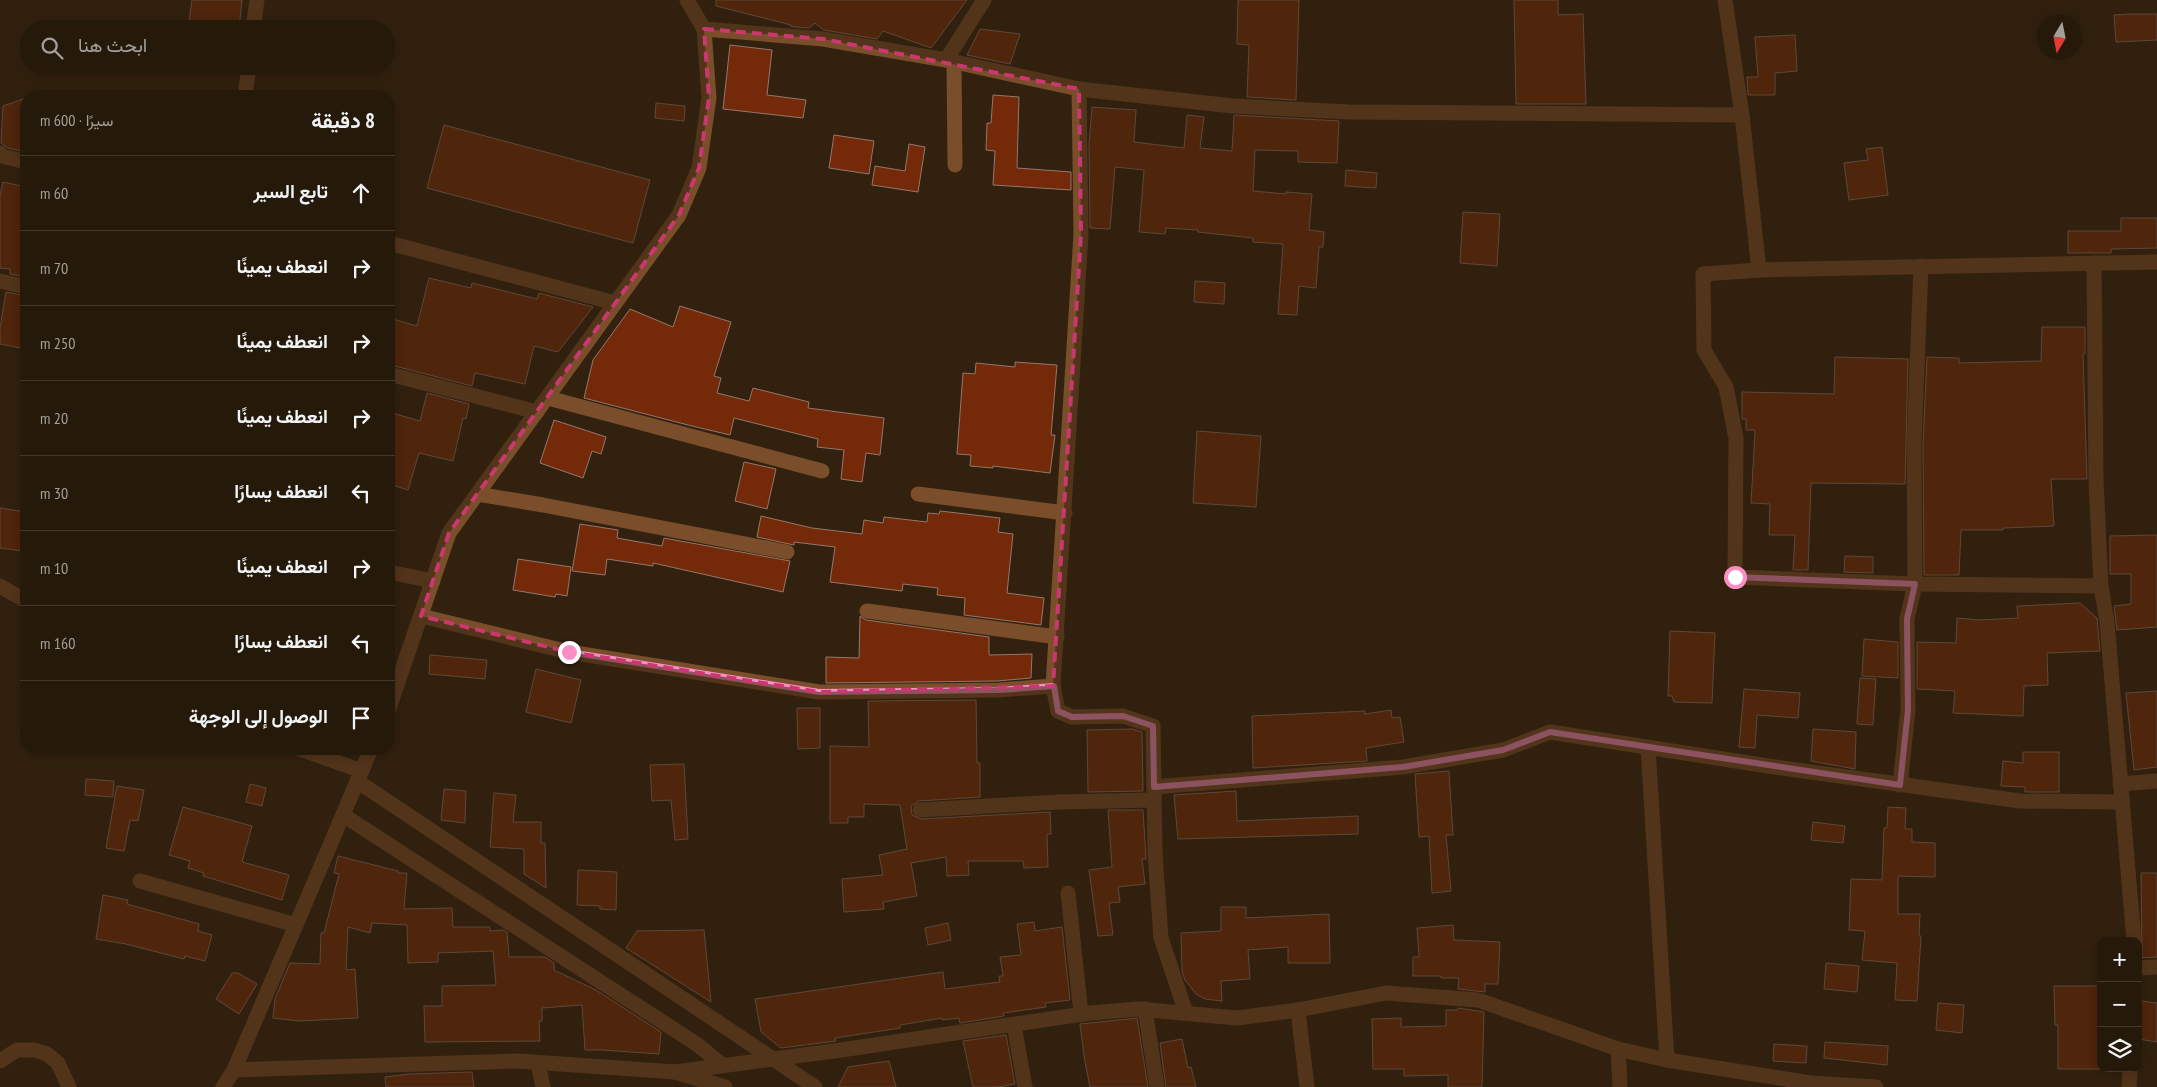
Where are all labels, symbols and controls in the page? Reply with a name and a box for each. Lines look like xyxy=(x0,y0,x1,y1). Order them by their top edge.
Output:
north arrow xyxy=(2037,15,2082,60)
search box xyxy=(20,20,395,75)
text: ابحث هنا xyxy=(78,33,147,57)
icon: search xyxy=(38,34,66,62)
text: 8 دقيقة xyxy=(311,107,375,134)
text: سيرًا · 600 m xyxy=(40,110,113,130)
text: تابع السير xyxy=(253,179,328,203)
icon: ahead xyxy=(347,179,375,207)
text: 60 m xyxy=(40,183,68,203)
text: انعطف يمينًا xyxy=(237,254,328,278)
icon: right xyxy=(347,254,375,282)
text: 70 m xyxy=(40,258,68,278)
text: انعطف يمينًا xyxy=(237,329,328,353)
icon: right xyxy=(347,329,375,357)
text: 250 m xyxy=(40,333,75,353)
text: انعطف يمينًا xyxy=(237,404,328,428)
icon: right xyxy=(347,404,375,432)
text: 20 m xyxy=(40,408,68,428)
text: انعطف يسارًا xyxy=(234,479,328,503)
icon: left xyxy=(347,479,375,507)
text: 30 m xyxy=(40,483,68,503)
text: انعطف يمينًا xyxy=(237,554,328,578)
icon: right xyxy=(347,554,375,582)
text: 10 m xyxy=(40,558,68,578)
route start xyxy=(1724,566,1747,589)
text: انعطف يسارًا xyxy=(234,629,328,653)
icon: left xyxy=(347,629,375,657)
text: 160 m xyxy=(40,633,75,653)
route end xyxy=(558,641,581,664)
text: الوصول إلى الوجهة xyxy=(189,704,328,728)
icon: arrive xyxy=(347,704,375,732)
map controls xyxy=(2097,937,2142,1072)
button: + xyxy=(2097,937,2142,982)
button: − xyxy=(2097,982,2142,1027)
button: layers xyxy=(2097,1027,2142,1072)

